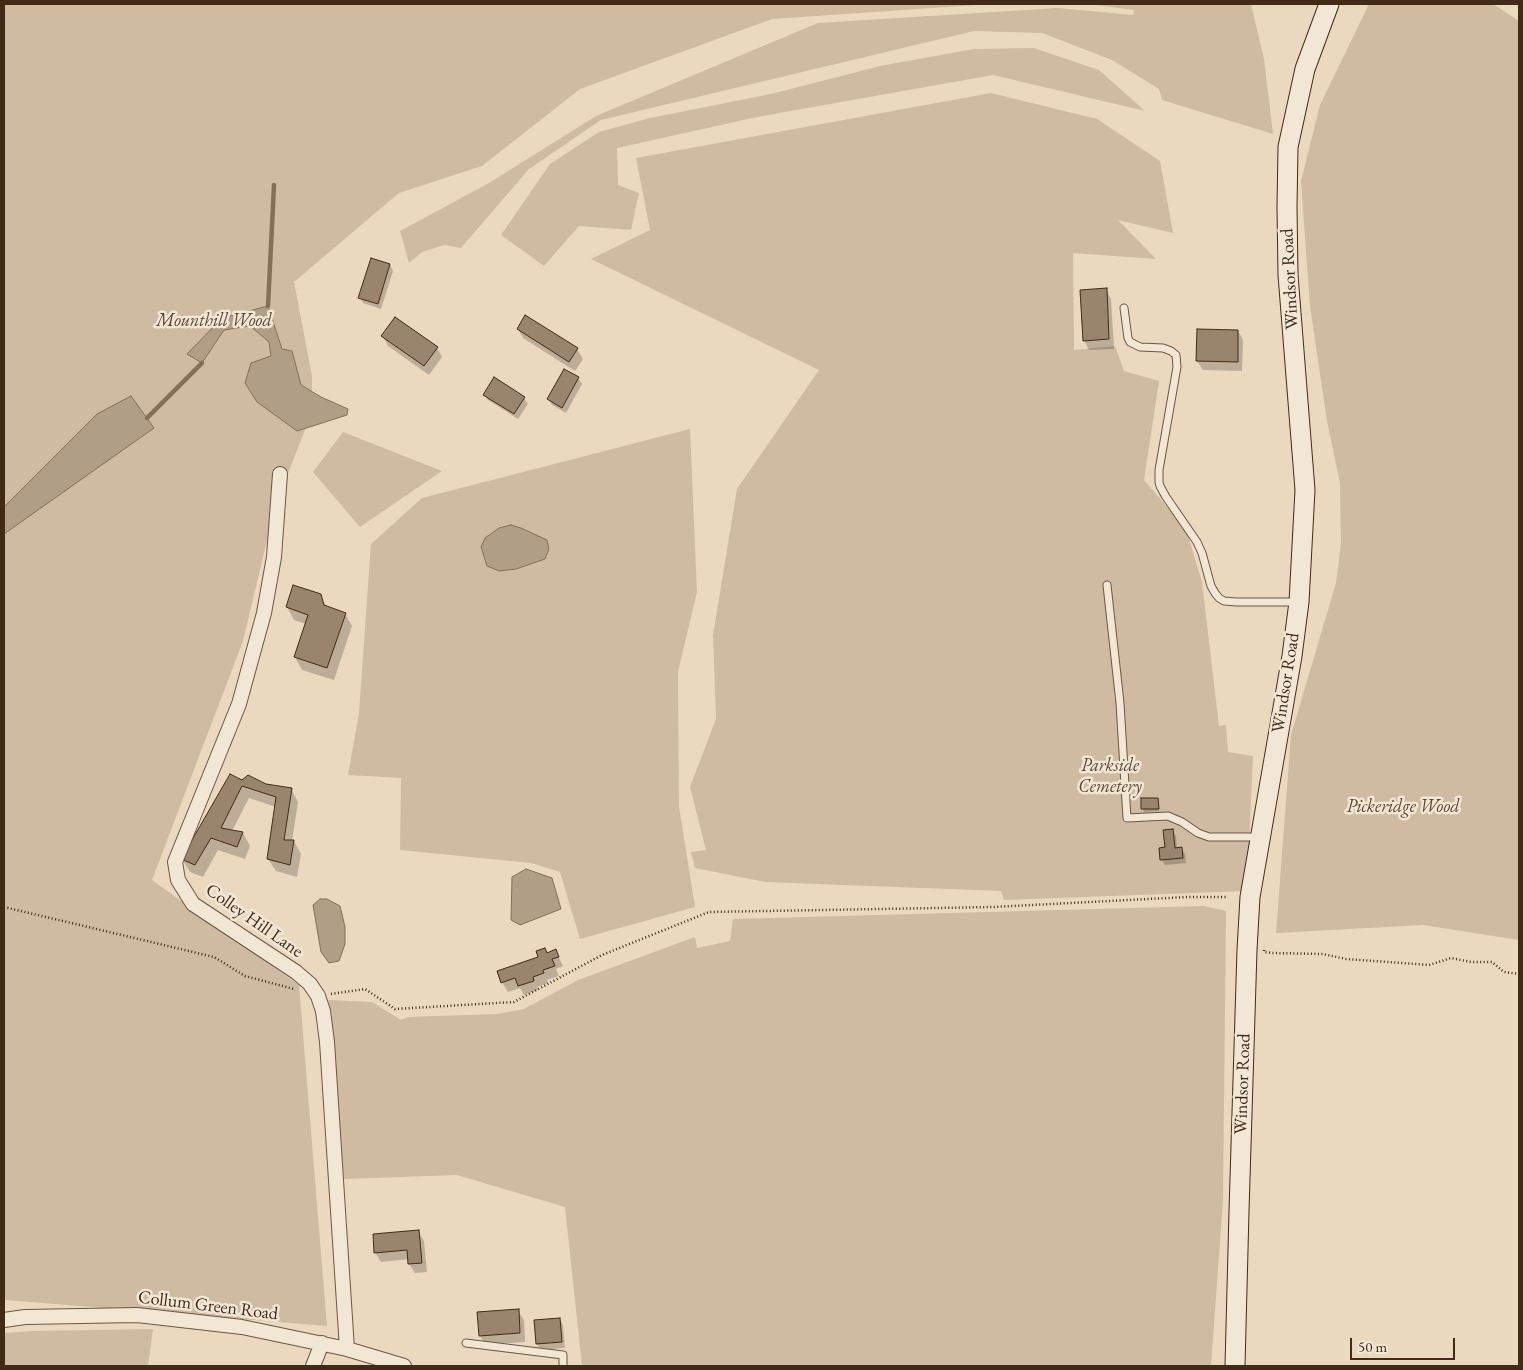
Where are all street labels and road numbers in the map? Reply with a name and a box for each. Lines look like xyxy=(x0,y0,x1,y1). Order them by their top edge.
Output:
street label: Windsor Road xyxy=(1277,228,1303,330)
street label: Windsor Road xyxy=(1267,631,1305,735)
street label: Colley Hill Lane xyxy=(201,879,307,963)
street label: Windsor Road xyxy=(1230,1033,1256,1135)
street label: Collum Green Road xyxy=(137,1287,279,1325)

